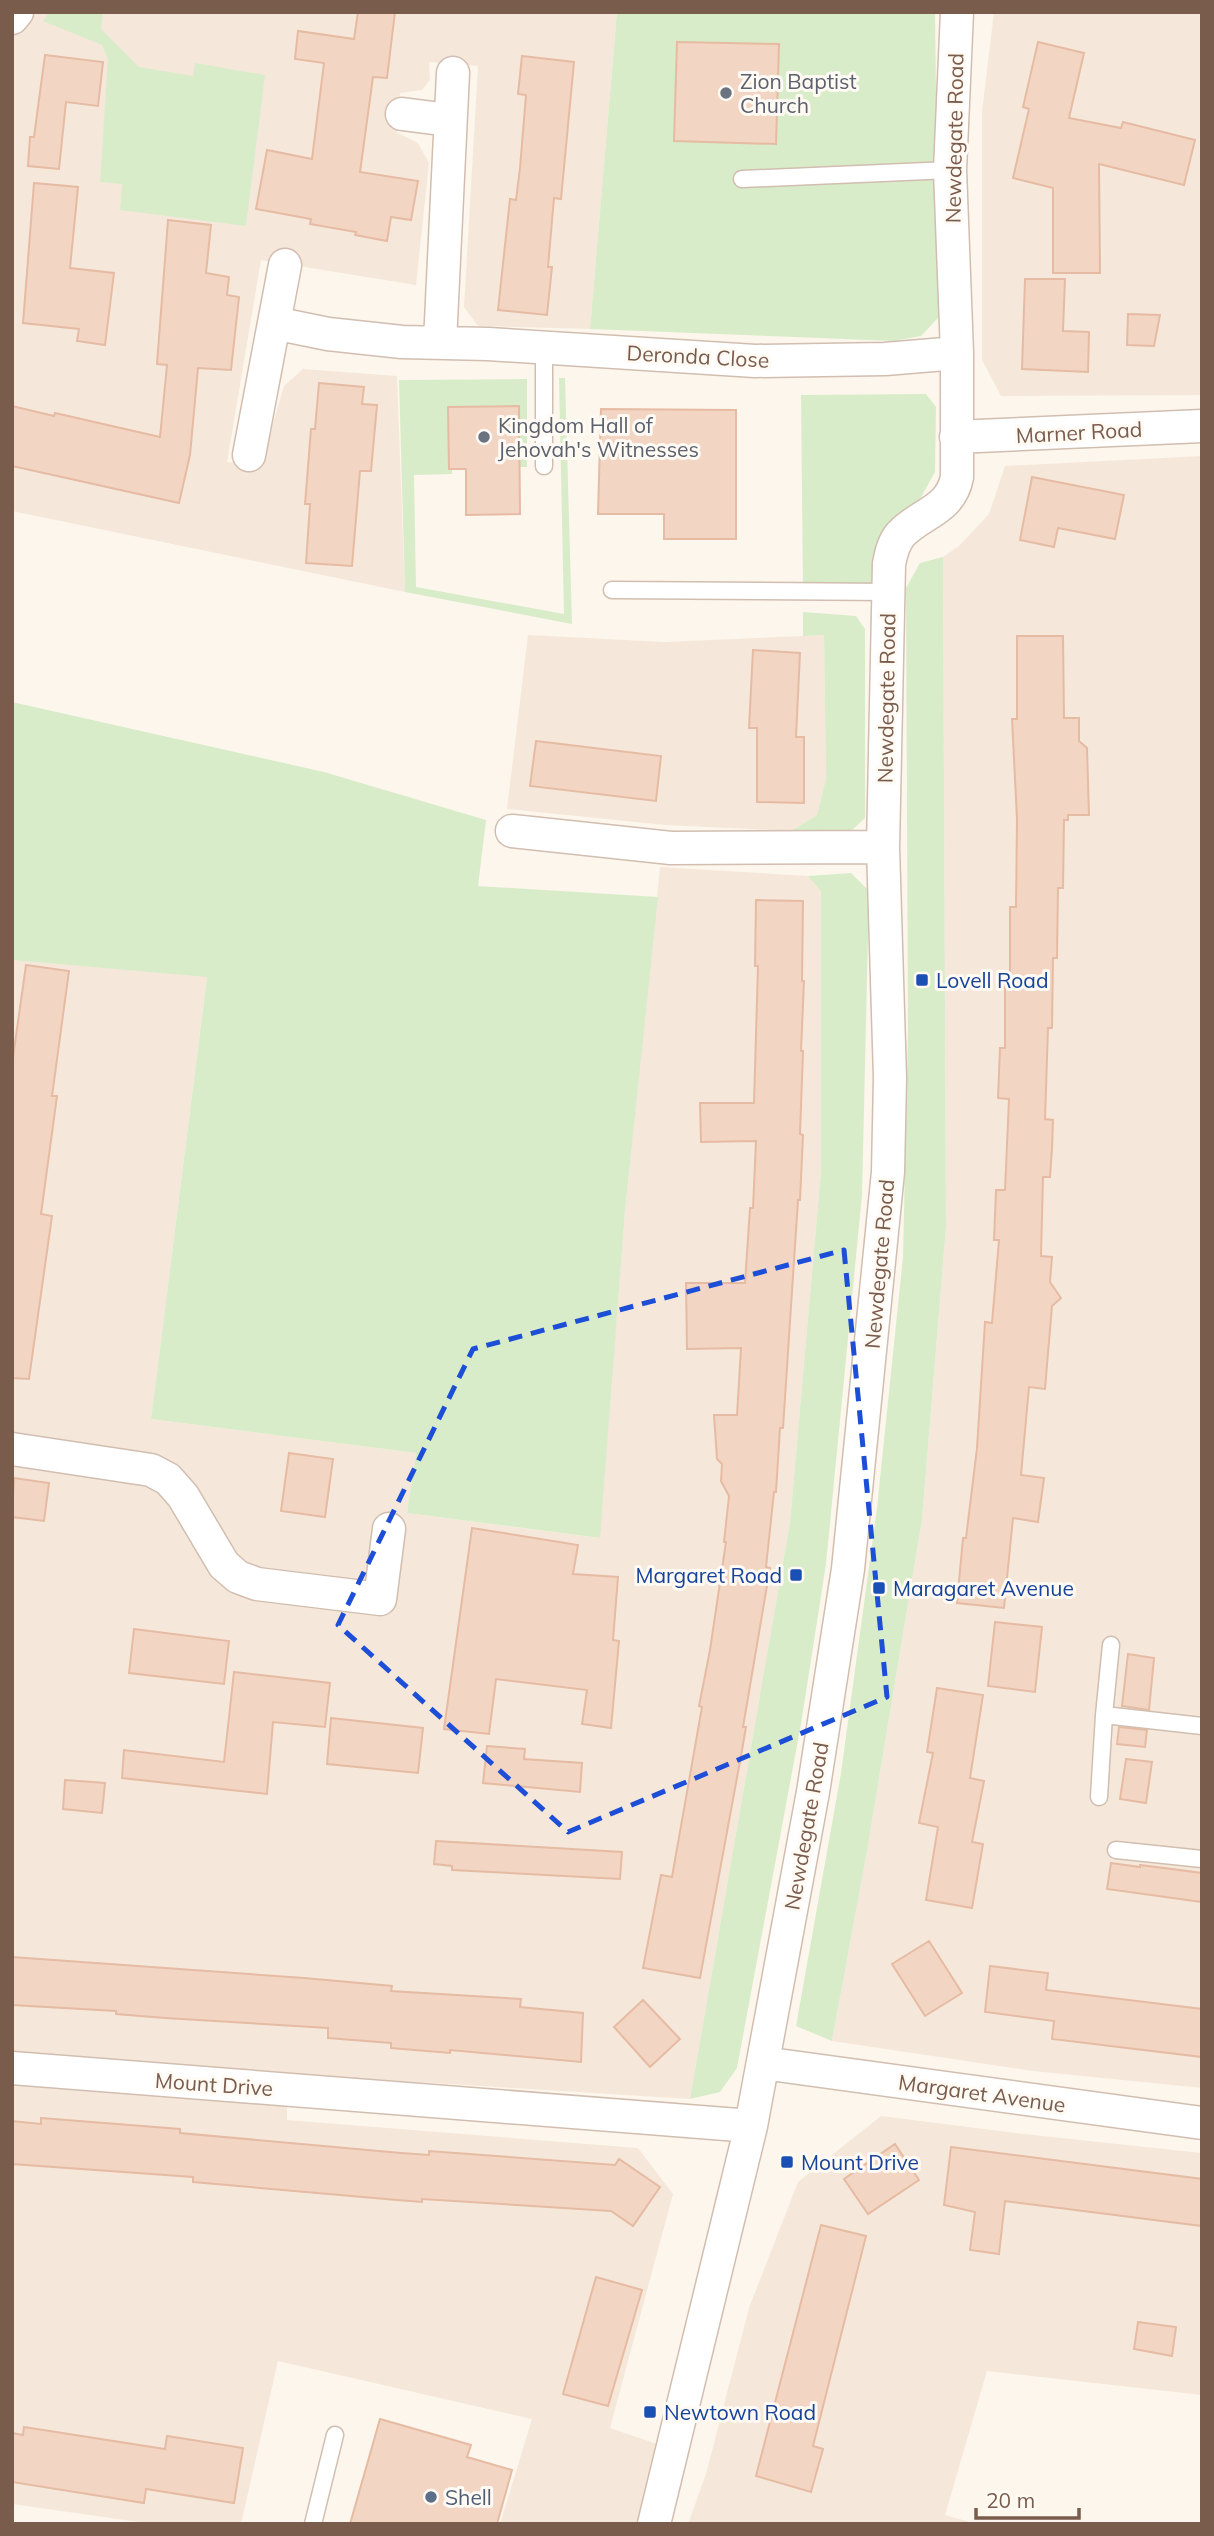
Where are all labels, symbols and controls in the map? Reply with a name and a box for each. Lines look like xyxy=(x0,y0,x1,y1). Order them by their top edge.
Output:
street label: Newdegate Road xyxy=(940,53,968,223)
place label: Zion Baptist Church xyxy=(740,68,857,118)
marker: Zion Baptist Church xyxy=(718,85,734,101)
street label: Deronda Close xyxy=(626,339,770,373)
place label: Kingdom Hall of Jehovah's Witnesses xyxy=(498,412,699,462)
street label: Marner Road xyxy=(1015,416,1143,448)
marker: Kingdom Hall of Jehovah's Witnesses xyxy=(476,429,492,445)
street label: Newdegate Road xyxy=(872,613,900,783)
place label: Lovell Road xyxy=(936,967,1049,993)
marker: Lovell Road xyxy=(914,972,930,988)
street label: Newdegate Road xyxy=(859,1178,899,1350)
place label: Margaret Road xyxy=(635,1562,782,1588)
marker: Margaret Road xyxy=(788,1567,804,1583)
place label: Maragaret Avenue xyxy=(893,1575,1074,1601)
marker: Maragaret Avenue xyxy=(871,1580,887,1596)
street label: Newdegate Road xyxy=(778,1740,834,1912)
street label: Mount Drive xyxy=(154,2067,274,2101)
street label: Margaret Avenue xyxy=(897,2068,1067,2118)
place label: Mount Drive xyxy=(801,2149,919,2175)
marker: Mount Drive xyxy=(779,2154,795,2170)
place label: Newtown Road xyxy=(664,2399,816,2425)
marker: Newtown Road xyxy=(642,2404,658,2420)
scale bar xyxy=(976,2476,1079,2520)
place label: Shell xyxy=(445,2484,492,2510)
text: 20 m xyxy=(986,2487,1035,2513)
marker: Shell xyxy=(423,2489,439,2505)

